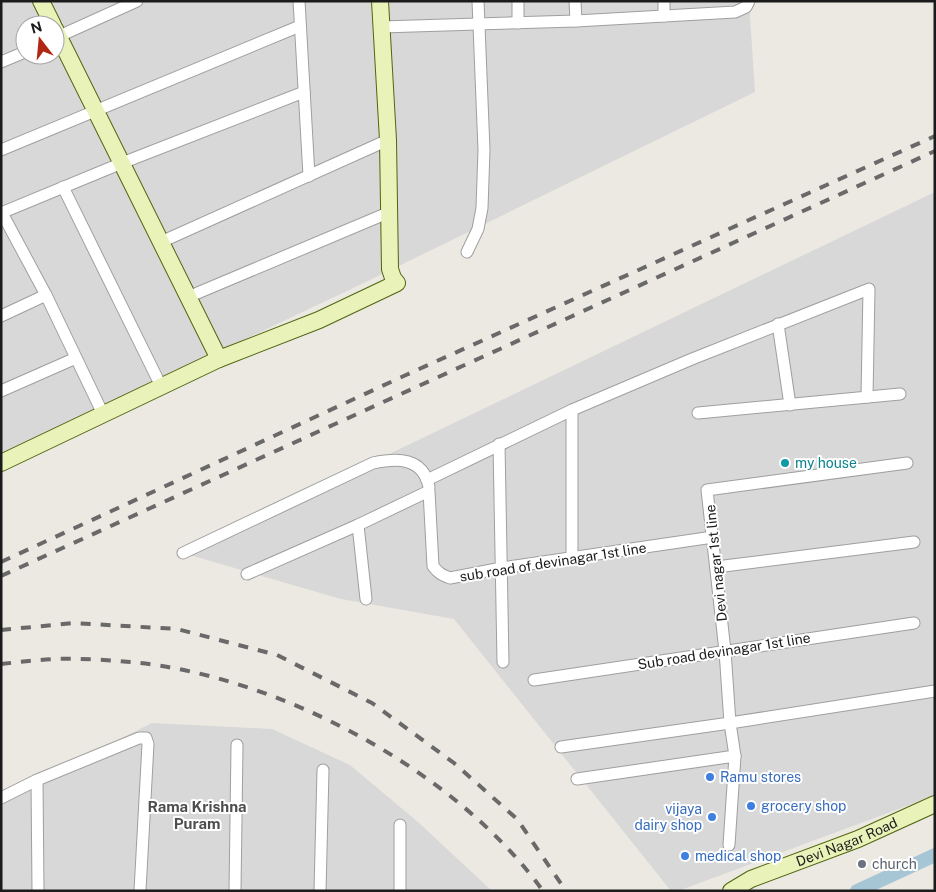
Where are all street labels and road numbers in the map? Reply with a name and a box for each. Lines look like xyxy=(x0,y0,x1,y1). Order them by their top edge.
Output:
street label: Devi nagar 1st line xyxy=(702,504,730,622)
street label: sub road of devinagar 1st line xyxy=(459,539,648,585)
street label: Sub road devinagar 1st line xyxy=(636,629,812,673)
street label: Devi Nagar Road xyxy=(794,814,900,869)

